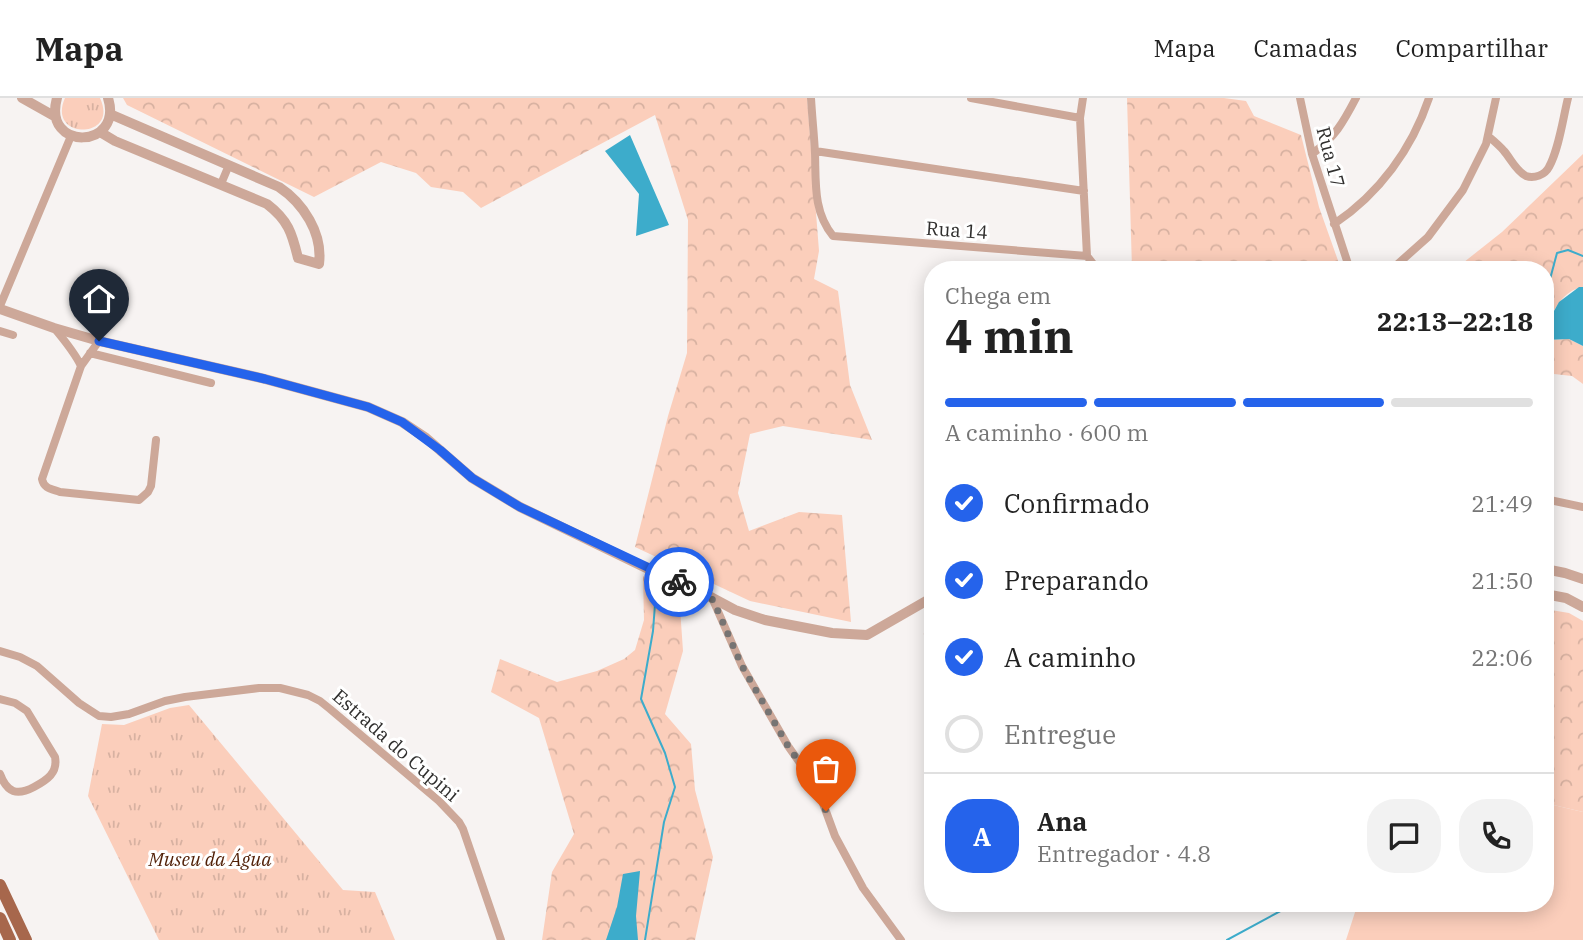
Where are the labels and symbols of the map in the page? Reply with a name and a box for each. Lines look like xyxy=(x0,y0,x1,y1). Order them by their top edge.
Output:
street label: Rua 17 xyxy=(1311,124,1351,190)
street label: Rua 14 xyxy=(925,216,989,244)
pin xyxy=(69,269,129,341)
courier xyxy=(644,547,714,617)
street label: Estrada do Cupini xyxy=(328,684,464,806)
pin xyxy=(796,739,856,811)
park label: Museu da Água xyxy=(148,847,272,871)

